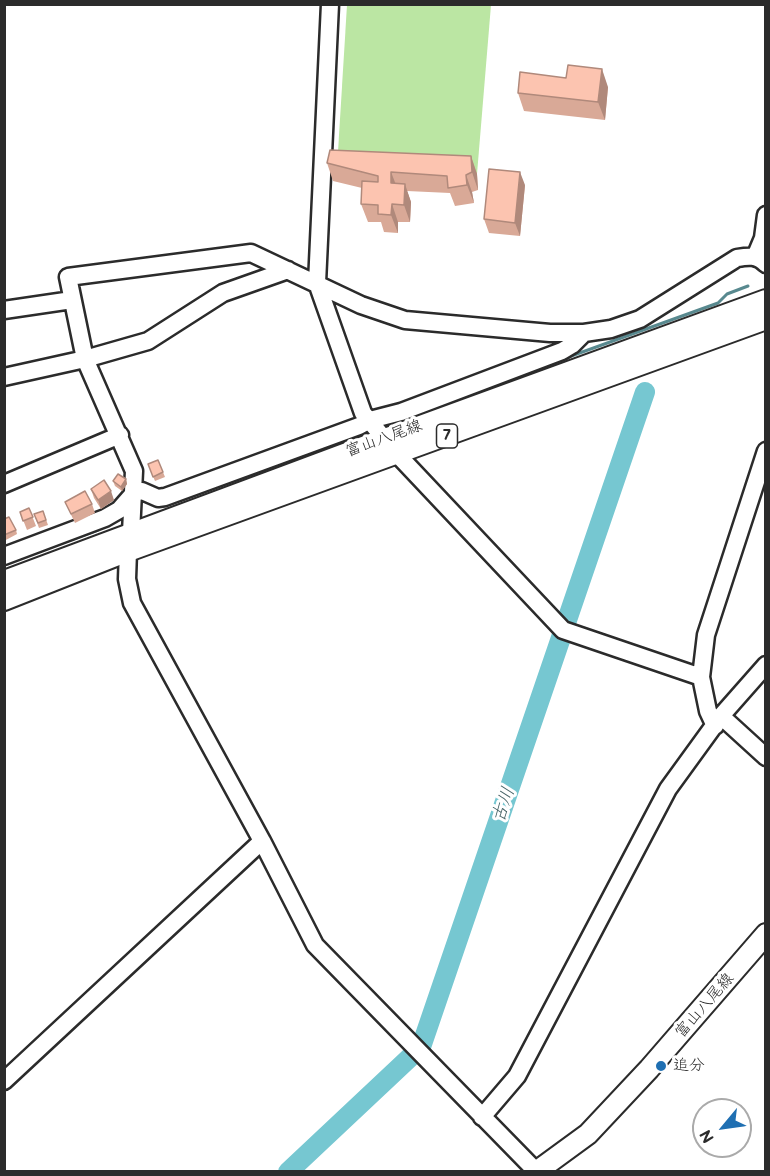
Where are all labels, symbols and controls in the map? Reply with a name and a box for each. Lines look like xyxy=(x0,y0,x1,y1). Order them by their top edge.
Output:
street label: 富山八尾線 xyxy=(343,416,425,462)
road number: 7 xyxy=(436,424,458,448)
water label: 古川 xyxy=(488,784,520,826)
street label: 富山八尾線 xyxy=(672,970,738,1042)
place label: 追分 xyxy=(673,1056,705,1076)
marker: 追分 xyxy=(654,1059,668,1073)
north arrow xyxy=(692,1098,752,1158)
text: N xyxy=(696,1126,719,1146)

